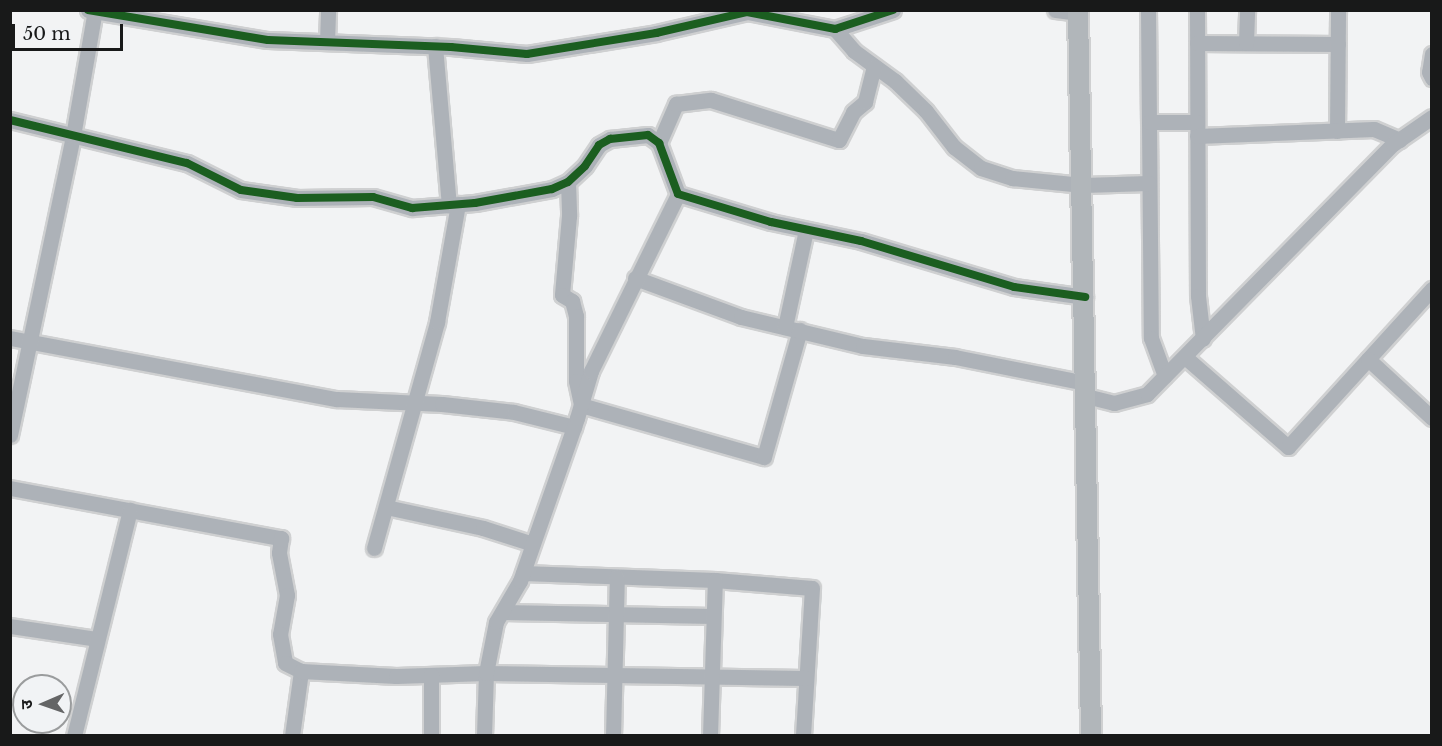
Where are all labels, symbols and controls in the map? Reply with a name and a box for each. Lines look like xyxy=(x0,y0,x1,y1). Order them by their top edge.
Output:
scale bar xyxy=(15,12,126,50)
text: 50 m xyxy=(23,23,71,45)
north arrow xyxy=(12,674,72,734)
text: उ xyxy=(16,700,36,710)

